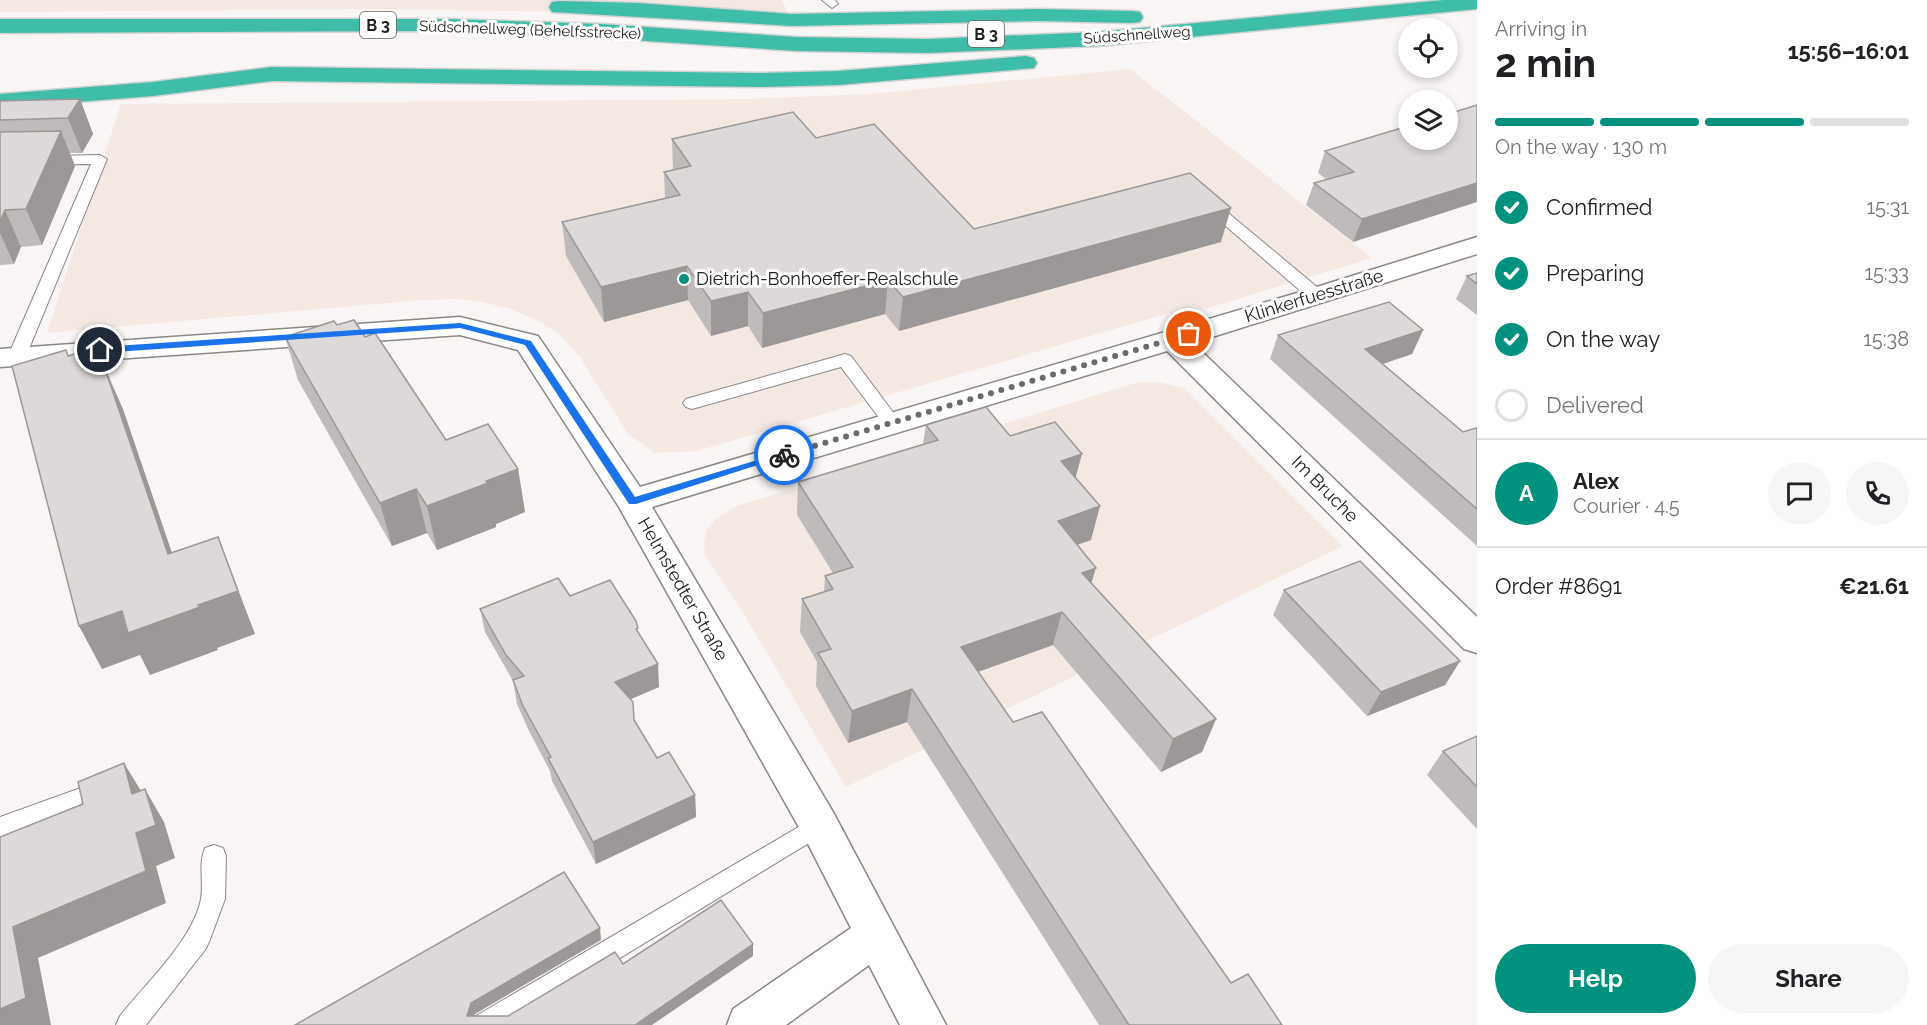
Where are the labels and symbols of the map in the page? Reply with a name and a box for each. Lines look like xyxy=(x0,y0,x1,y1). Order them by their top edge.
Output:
road number: B 3 xyxy=(360,12,396,38)
street label: Südschnellweg (Behelfsstrecke) xyxy=(419,17,641,43)
road number: B 3 xyxy=(968,21,1004,47)
street label: Südschnellweg xyxy=(1083,22,1191,48)
street label: Klinkerfuesstraße xyxy=(1242,264,1386,327)
place label: Dietrich-Bonhoeffer-Realschule xyxy=(696,268,959,289)
marker: Dietrich-Bonhoeffer-Realschule xyxy=(677,272,691,286)
pin xyxy=(1163,308,1214,359)
pin xyxy=(74,324,125,375)
courier xyxy=(754,425,814,485)
street label: Im Bruche xyxy=(1288,451,1363,527)
street label: Helmstedter Straße xyxy=(634,513,733,664)

